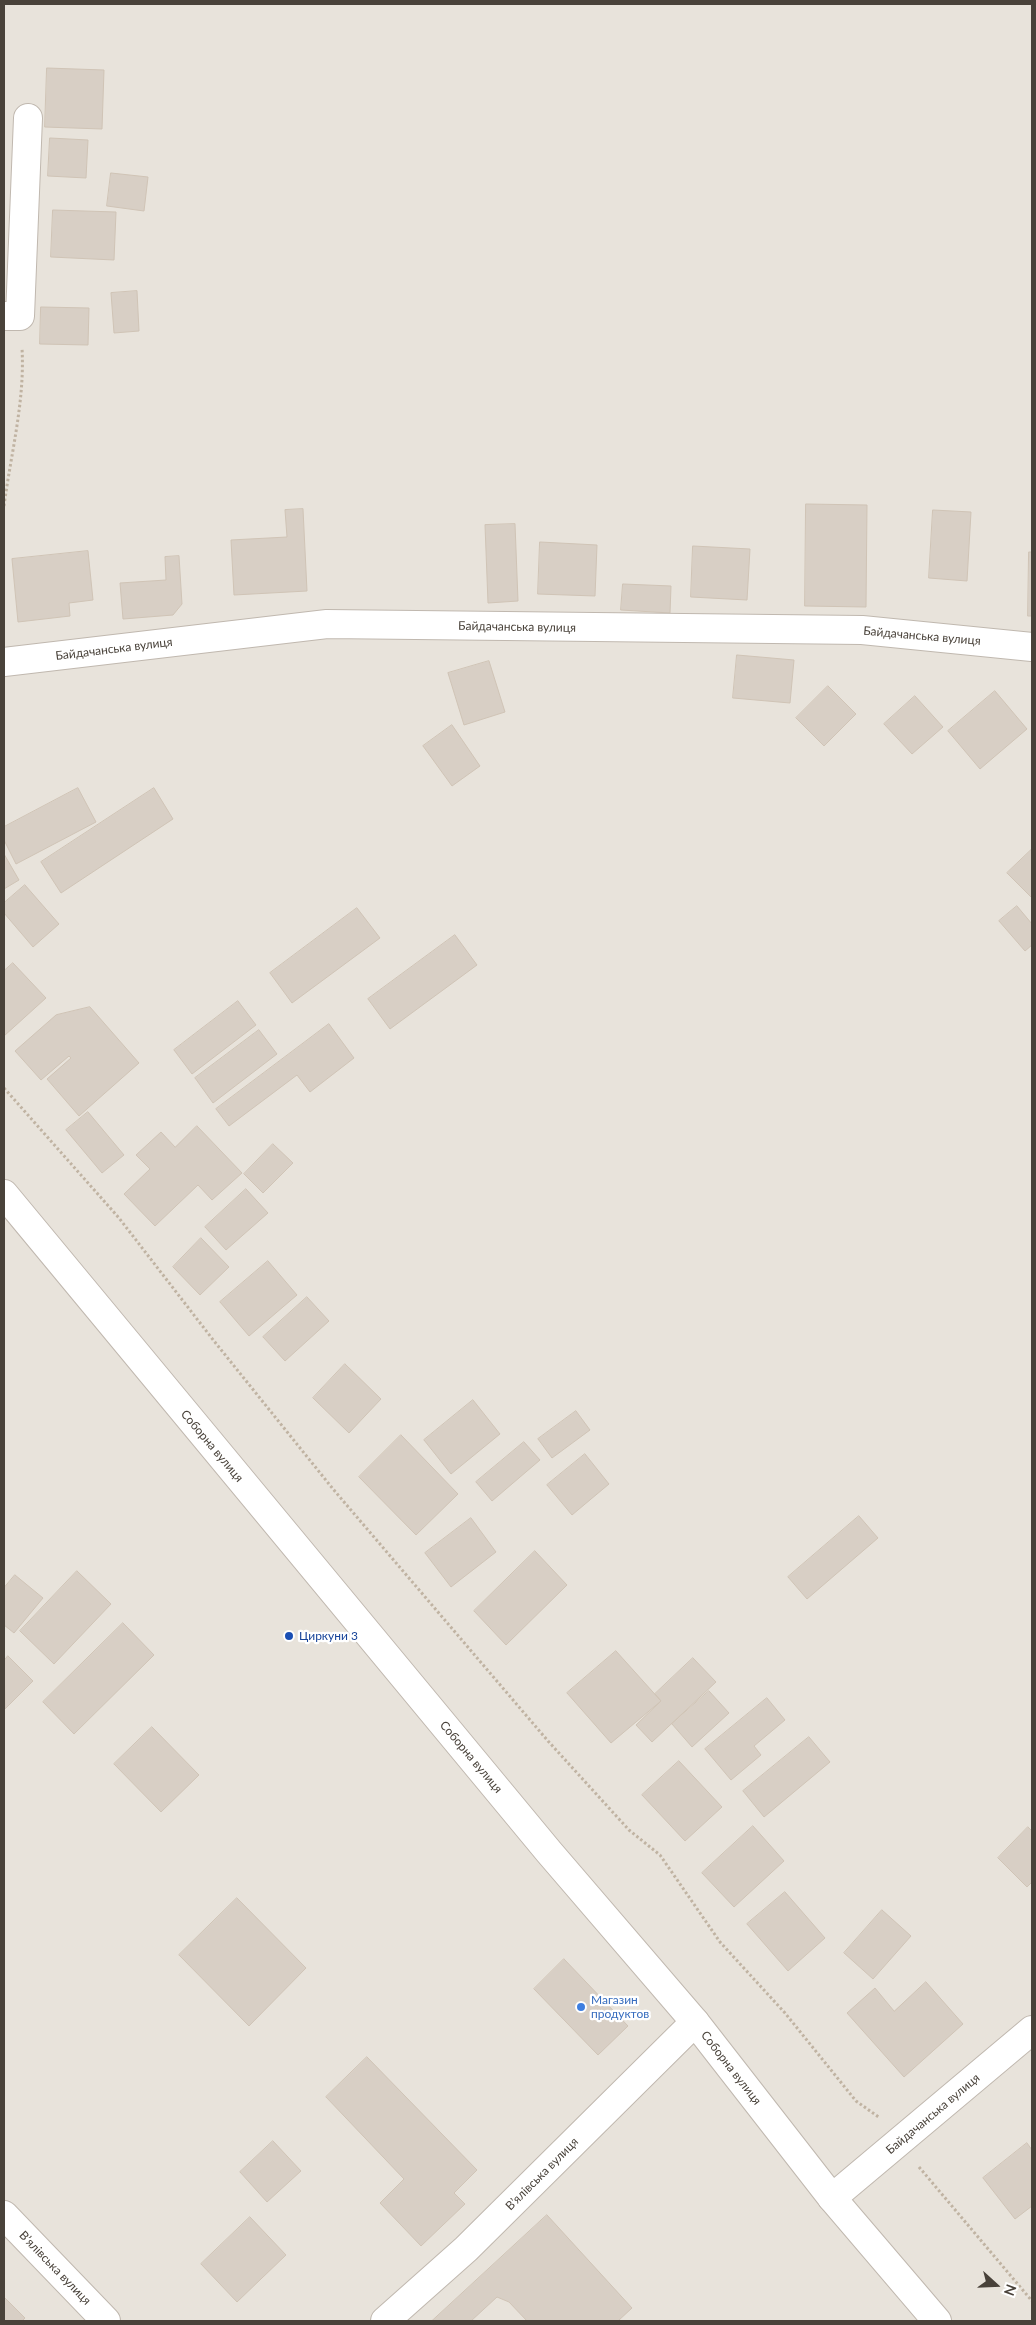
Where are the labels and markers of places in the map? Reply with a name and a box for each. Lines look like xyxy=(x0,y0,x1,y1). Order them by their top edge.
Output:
place label: Циркуни 3 xyxy=(299,1629,358,1643)
marker: Циркуни 3 xyxy=(283,1630,295,1642)
place label: Магазин продуктов xyxy=(591,1993,649,2021)
marker: Магазин продуктов xyxy=(575,2001,587,2013)

